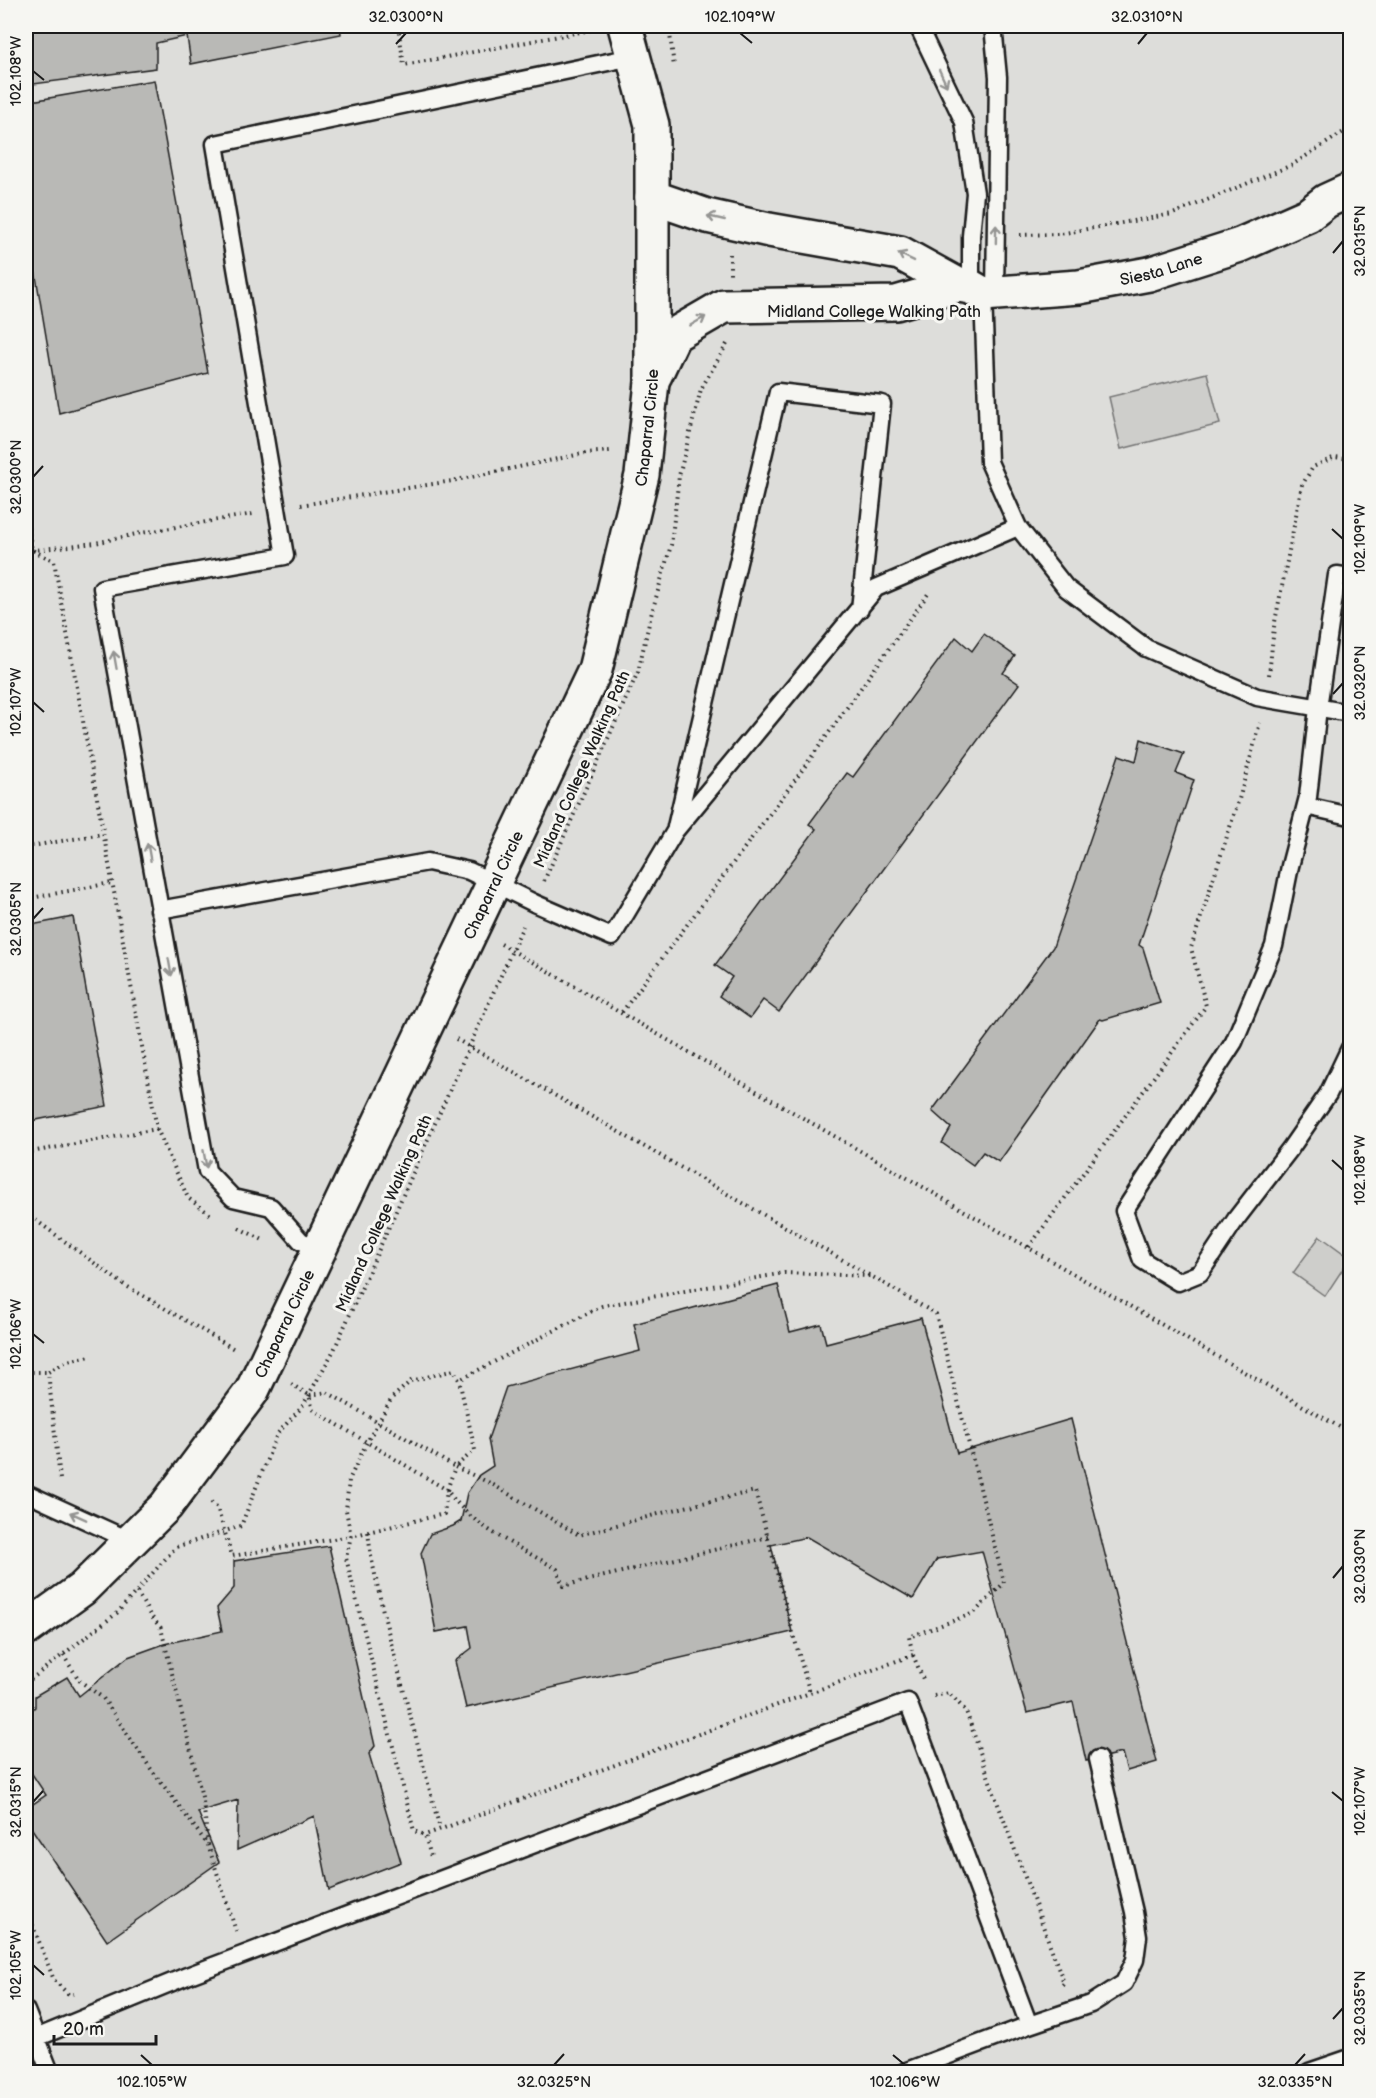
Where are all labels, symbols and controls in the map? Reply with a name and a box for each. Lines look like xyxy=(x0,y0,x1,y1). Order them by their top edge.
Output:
text: 32.0300°N xyxy=(369,8,443,27)
text: 102.109°W xyxy=(705,8,775,27)
text: 32.0310°N xyxy=(1111,8,1183,27)
text: 102.108°W xyxy=(7,35,26,106)
one-way arrow xyxy=(938,69,950,87)
text: 32.0315°N xyxy=(1351,205,1370,277)
one-way arrow xyxy=(706,211,725,223)
one-way arrow xyxy=(991,225,1002,245)
street label: Siesta Lane xyxy=(1118,249,1206,290)
one-way arrow xyxy=(898,250,916,262)
street label: Midland College Walking Path xyxy=(767,303,981,322)
one-way arrow xyxy=(689,315,706,327)
street label: Chaparral Circle xyxy=(632,369,663,489)
text: 32.0300°N xyxy=(7,440,26,514)
text: 102.109°W xyxy=(1351,504,1370,574)
text: 32.0320°N xyxy=(1351,646,1370,720)
one-way arrow xyxy=(109,651,120,670)
text: 102.107°W xyxy=(7,667,26,736)
street label: Midland College Walking Path xyxy=(530,668,635,871)
street label: Chaparral Circle xyxy=(460,828,528,943)
one-way arrow xyxy=(143,843,154,862)
text: 32.0305°N xyxy=(7,882,26,956)
one-way arrow xyxy=(164,957,175,976)
street label: Midland College Walking Path xyxy=(332,1112,437,1315)
text: 102.108°W xyxy=(1351,1134,1370,1205)
one-way arrow xyxy=(200,1148,211,1168)
street label: Chaparral Circle xyxy=(251,1267,319,1382)
text: 102.106°W xyxy=(7,1298,26,1369)
one-way arrow xyxy=(70,1510,88,1522)
text: 32.0330°N xyxy=(1351,1528,1370,1604)
text: 32.0315°N xyxy=(7,1766,26,1838)
text: 102.107°W xyxy=(1351,1766,1370,1835)
text: 102.105°W xyxy=(7,1930,26,2000)
text: 32.0335°N xyxy=(1351,1971,1370,2045)
scale bar xyxy=(54,2008,156,2046)
text: 20 m xyxy=(63,2019,104,2040)
text: 102.105°W xyxy=(117,2073,187,2092)
text: 32.0325°N xyxy=(517,2073,591,2092)
text: 102.106°W xyxy=(870,2073,941,2092)
text: 32.0335°N xyxy=(1258,2073,1332,2092)

